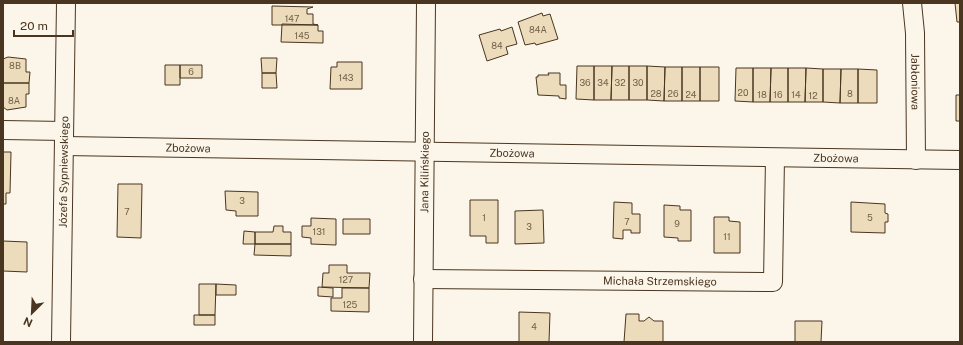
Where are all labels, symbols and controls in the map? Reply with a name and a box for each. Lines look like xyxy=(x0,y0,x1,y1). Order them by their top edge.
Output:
scale bar xyxy=(14,12,73,38)
house number: 147 xyxy=(285,13,299,24)
text: 20 m xyxy=(20,19,48,33)
house number: 84A xyxy=(529,24,548,35)
house number: 145 xyxy=(294,30,310,41)
house number: 84 xyxy=(491,40,503,51)
street label: Jabłoniowa xyxy=(909,54,922,110)
house number: 8B xyxy=(9,60,21,71)
house number: 6 xyxy=(188,66,194,77)
house number: 143 xyxy=(339,72,354,83)
house number: 36 xyxy=(579,77,591,88)
house number: 34 xyxy=(597,77,609,88)
house number: 32 xyxy=(614,77,626,88)
house number: 30 xyxy=(632,77,644,88)
house number: 20 xyxy=(738,87,749,98)
house number: 28 xyxy=(650,88,662,99)
house number: 26 xyxy=(668,88,679,99)
house number: 8 xyxy=(847,88,853,99)
house number: 24 xyxy=(685,89,697,100)
house number: 18 xyxy=(757,89,767,100)
house number: 16 xyxy=(773,89,783,100)
house number: 14 xyxy=(791,89,801,100)
house number: 12 xyxy=(808,90,818,101)
house number: 8A xyxy=(8,95,21,106)
street label: Józefa Sypniewskiego xyxy=(57,116,70,228)
street label: Jana Kilińskiego xyxy=(418,131,431,213)
street label: Zbożowa xyxy=(165,142,211,154)
street label: Zbożowa xyxy=(489,147,535,159)
street label: Zbożowa xyxy=(813,152,859,164)
house number: 3 xyxy=(239,195,245,206)
house number: 7 xyxy=(124,206,130,217)
house number: 1 xyxy=(482,212,486,223)
house number: 5 xyxy=(867,212,873,223)
house number: 7 xyxy=(624,216,630,227)
house number: 9 xyxy=(674,218,680,229)
house number: 3 xyxy=(526,221,532,232)
house number: 131 xyxy=(313,226,326,237)
house number: 11 xyxy=(723,231,731,242)
house number: 127 xyxy=(339,274,353,285)
street label: Michała Strzemskiego xyxy=(603,275,717,288)
north arrow xyxy=(12,293,52,333)
house number: 125 xyxy=(343,299,358,310)
text: N xyxy=(22,315,34,329)
house number: 4 xyxy=(531,321,537,332)

